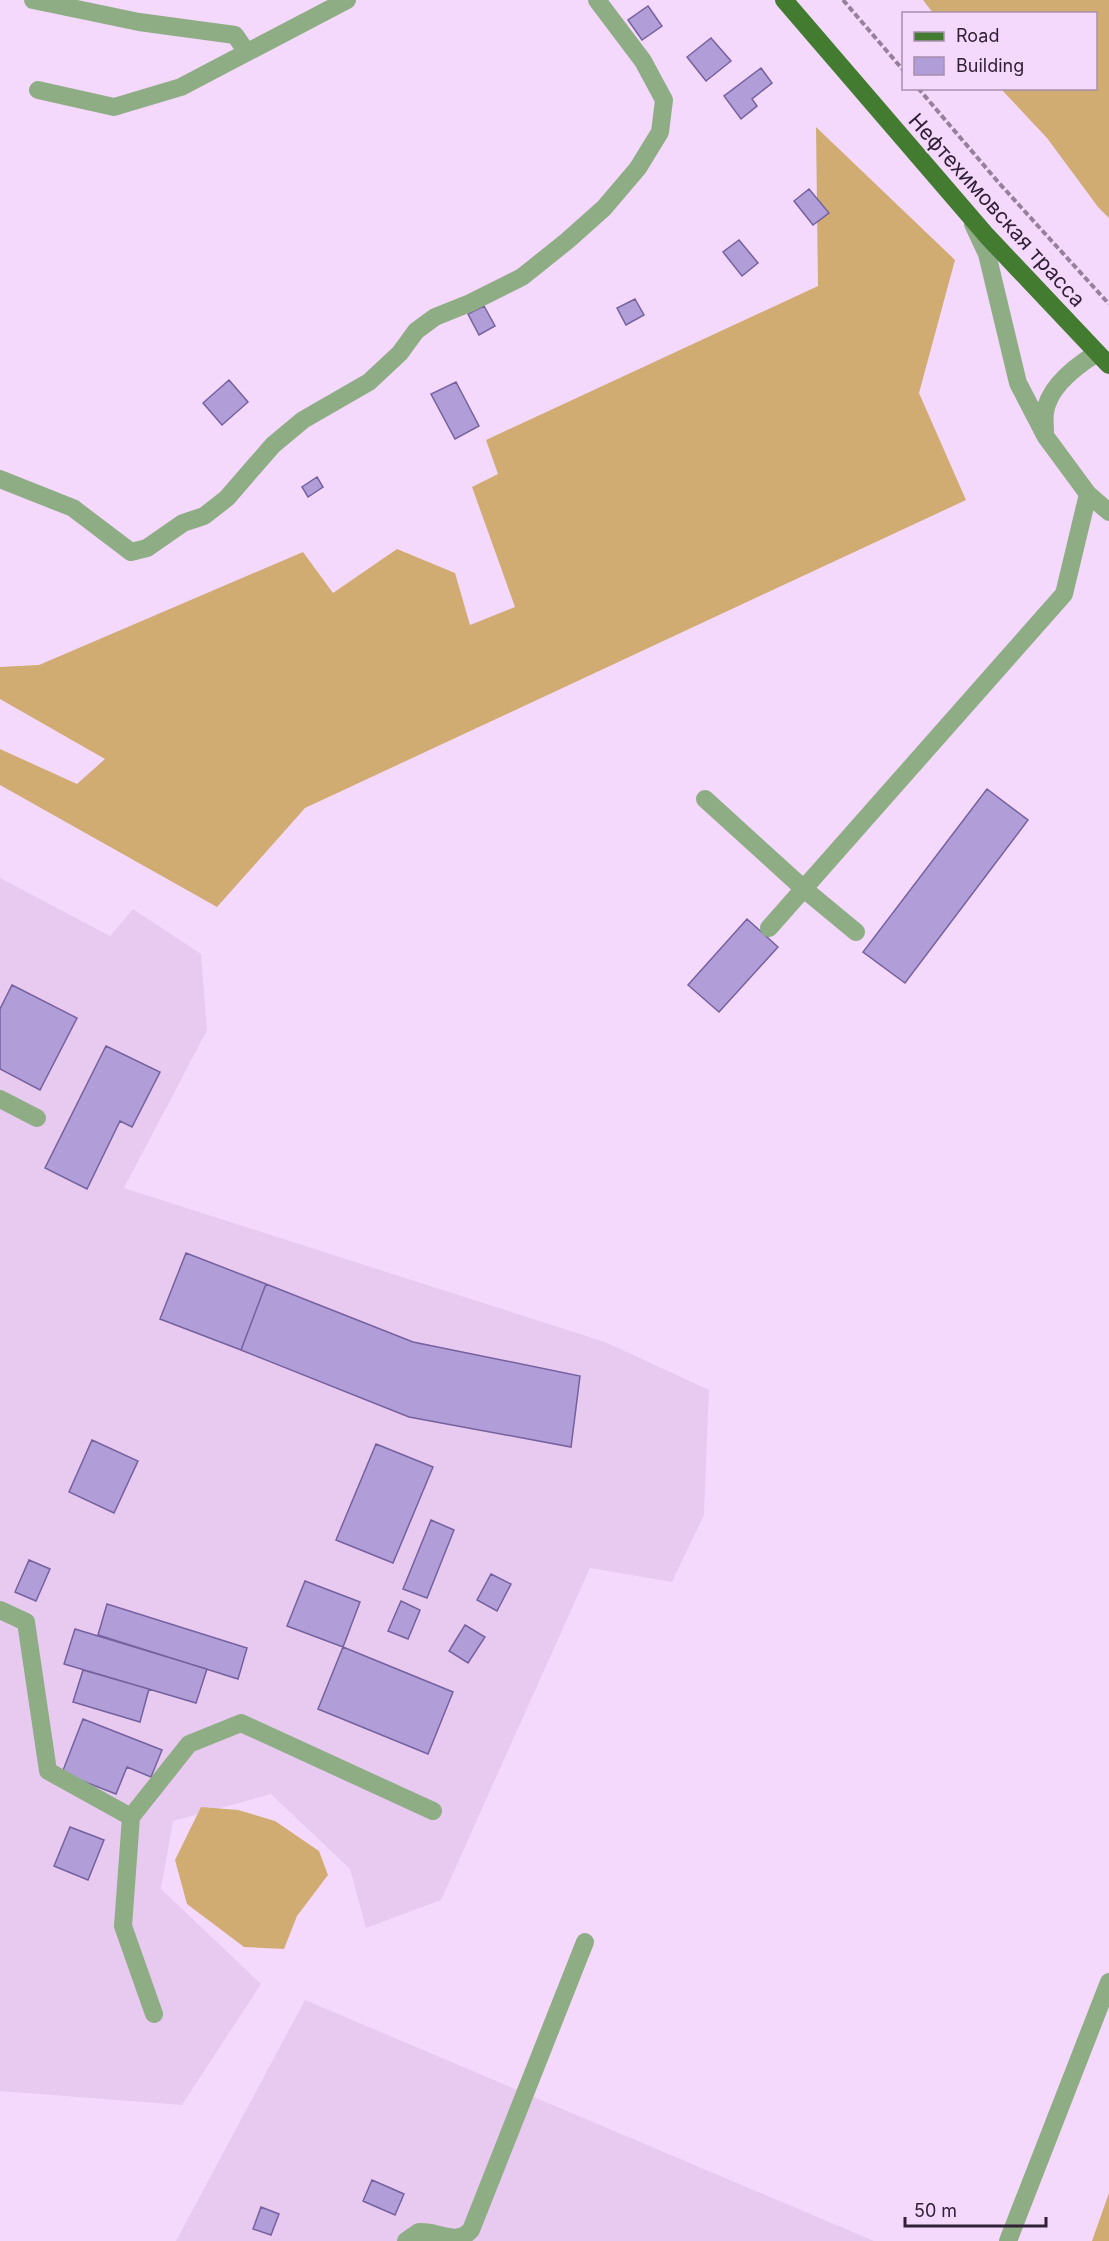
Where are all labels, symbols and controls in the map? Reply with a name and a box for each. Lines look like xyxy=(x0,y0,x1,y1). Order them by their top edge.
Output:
legend xyxy=(902,12,1097,90)
text: Road xyxy=(956,25,999,46)
text: Building xyxy=(956,55,1024,76)
street label: Нефтехимовская трасса xyxy=(903,108,1091,312)
scale bar xyxy=(905,2190,1046,2228)
text: 50 m xyxy=(914,2200,957,2221)

